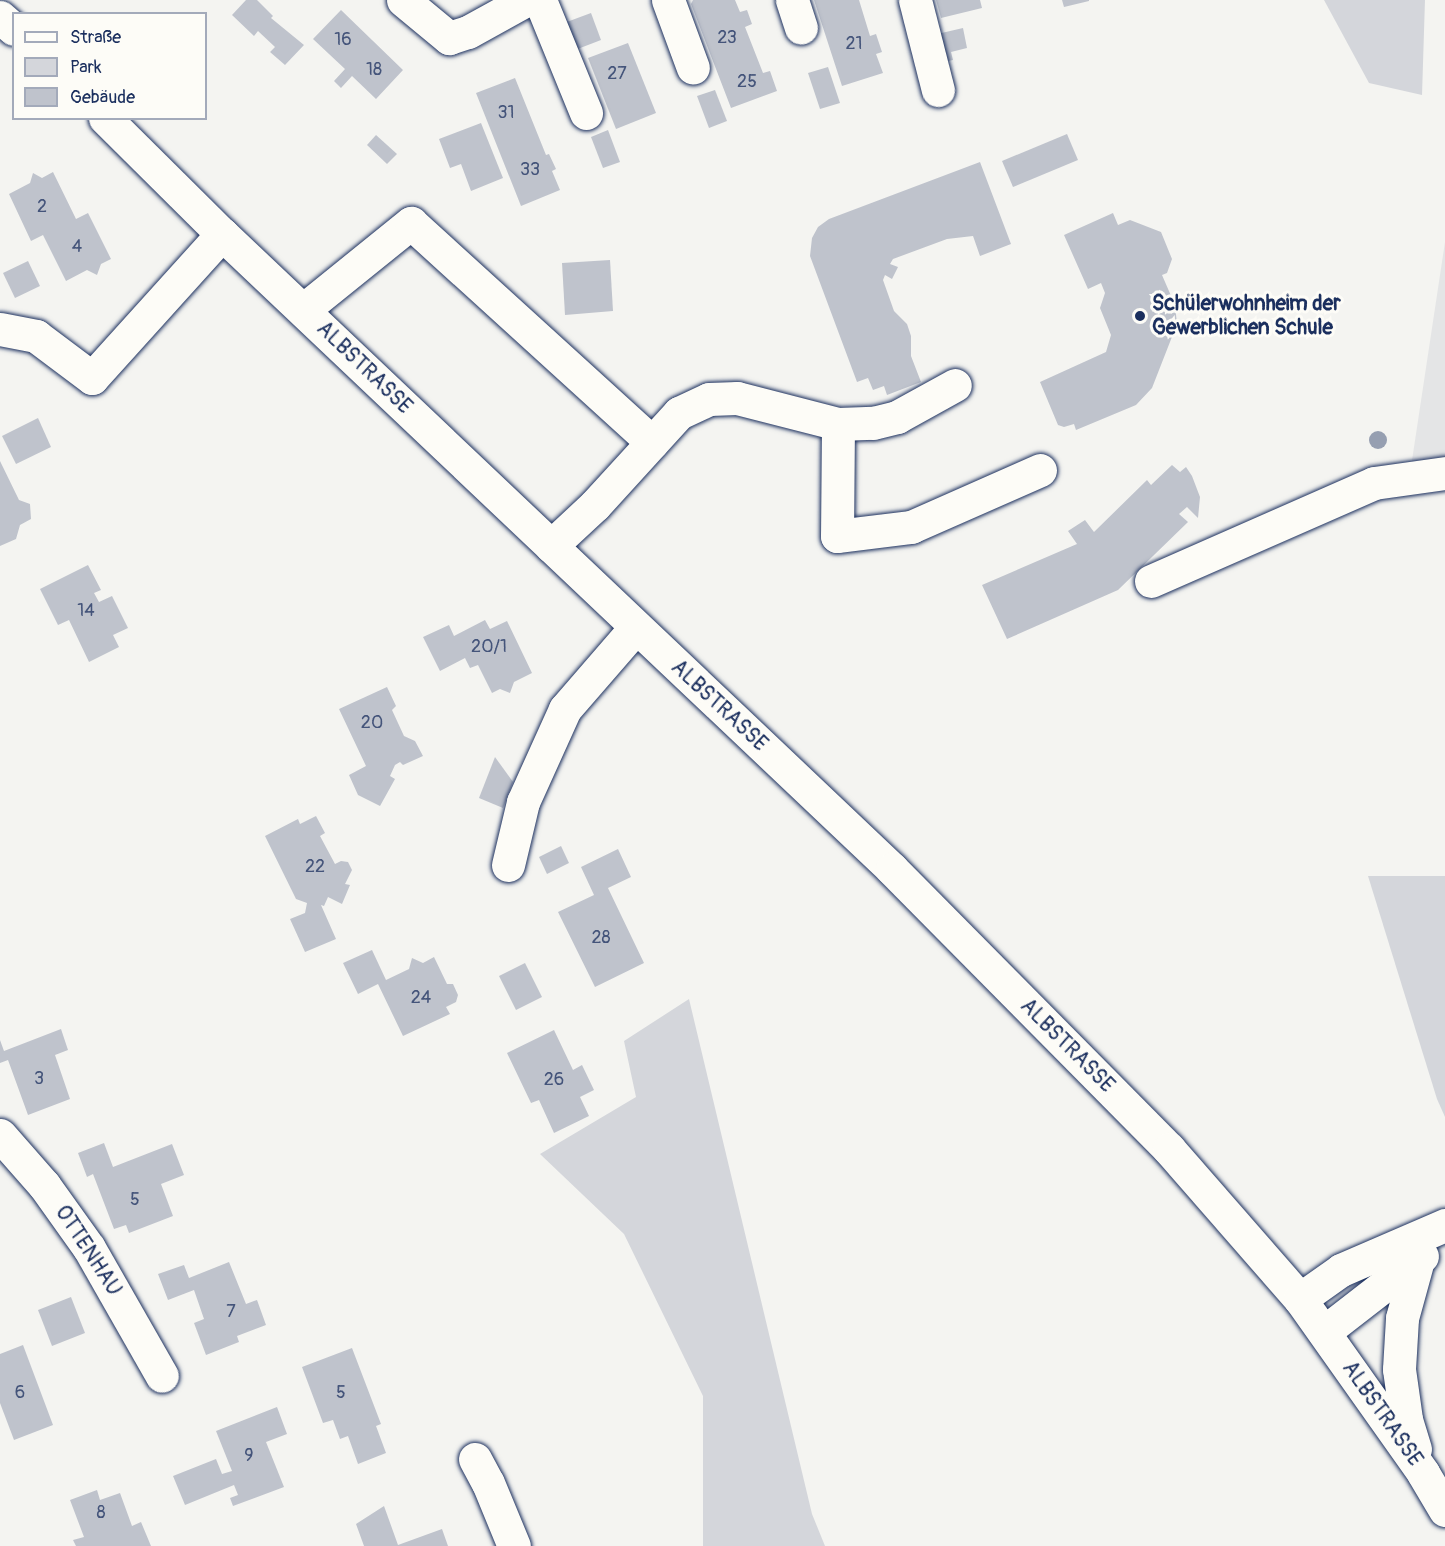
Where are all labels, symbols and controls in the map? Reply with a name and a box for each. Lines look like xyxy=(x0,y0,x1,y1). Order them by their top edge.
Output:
legend xyxy=(12,12,207,120)
text: Straße xyxy=(70,26,121,49)
house number: 23 xyxy=(717,27,737,49)
house number: 16 xyxy=(334,29,352,51)
house number: 21 xyxy=(845,33,863,55)
text: Park xyxy=(70,56,102,79)
house number: 18 xyxy=(366,59,382,81)
house number: 27 xyxy=(607,63,627,85)
house number: 25 xyxy=(737,71,757,93)
text: Gebäude xyxy=(70,86,135,109)
house number: 31 xyxy=(497,102,515,124)
house number: 33 xyxy=(520,159,540,181)
house number: 2 xyxy=(37,196,47,218)
house number: 4 xyxy=(72,236,82,258)
place label: Schülerwohnheim der Gewerblichen Schule xyxy=(1152,291,1341,341)
marker: Schülerwohnheim der Gewerblichen Schule xyxy=(1133,309,1147,323)
street label: ALBSTRASSE xyxy=(311,316,417,420)
house number: 14 xyxy=(77,600,95,622)
house number: 20/1 xyxy=(471,636,507,658)
street label: ALBSTRASSE xyxy=(666,655,772,757)
house number: 20 xyxy=(361,712,383,734)
house number: 22 xyxy=(305,856,325,878)
house number: 28 xyxy=(591,927,611,949)
house number: 24 xyxy=(411,987,431,1009)
street label: ALBSTRASSE xyxy=(1015,994,1119,1098)
house number: 3 xyxy=(34,1068,44,1090)
house number: 26 xyxy=(544,1069,564,1091)
house number: 5 xyxy=(130,1189,140,1211)
street label: OTTENHAU xyxy=(49,1201,127,1301)
house number: 7 xyxy=(226,1301,236,1323)
street label: ALBSTRASSE xyxy=(1337,1357,1427,1471)
house number: 6 xyxy=(15,1382,25,1404)
house number: 5 xyxy=(336,1382,346,1404)
house number: 9 xyxy=(244,1445,254,1467)
house number: 8 xyxy=(96,1502,106,1524)

